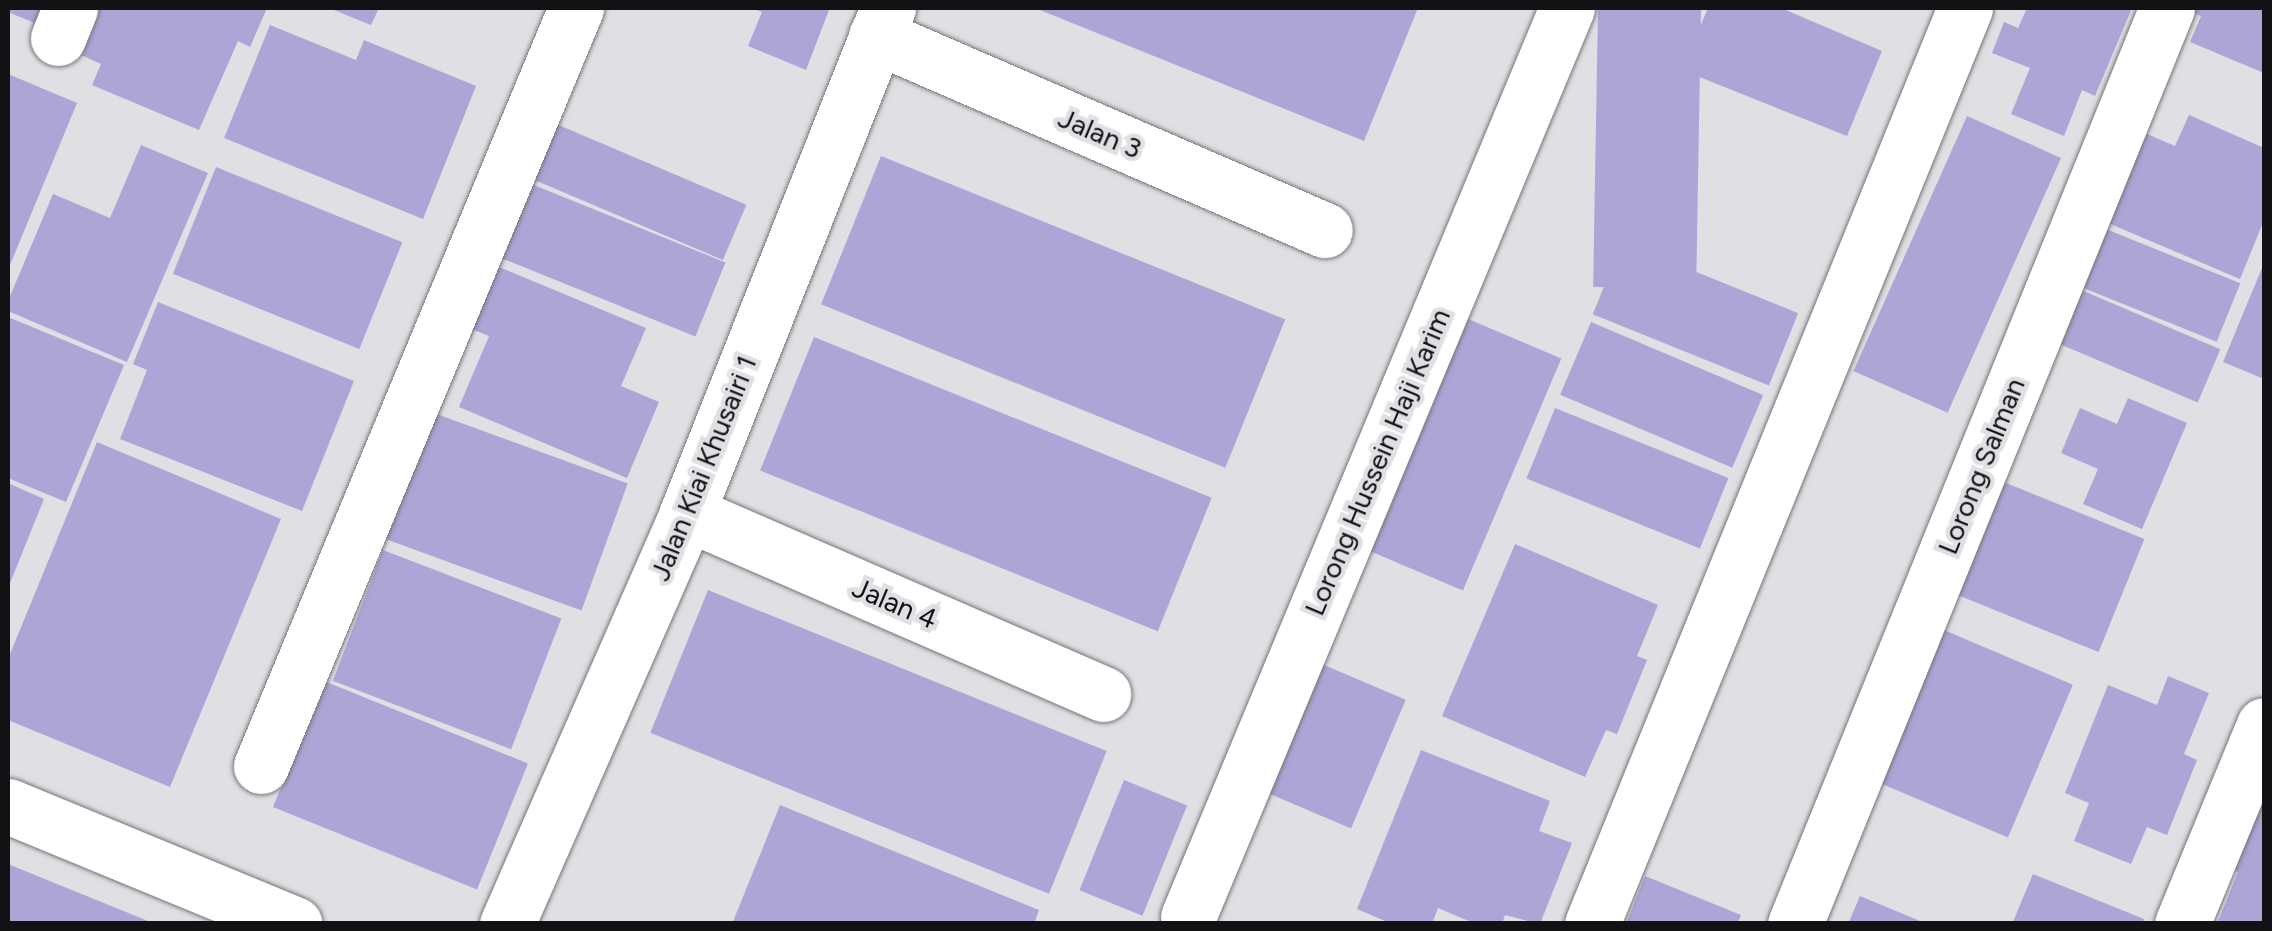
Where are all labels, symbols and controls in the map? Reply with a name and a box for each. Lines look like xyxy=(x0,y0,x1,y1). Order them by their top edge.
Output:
street label: Jalan 3 xyxy=(1053,101,1147,165)
street label: Lorong Hussein Haji Karim xyxy=(1297,304,1457,620)
street label: Jalan Kiai Khusairi 1 xyxy=(643,351,763,585)
street label: Lorong Salman xyxy=(1930,373,2032,559)
street label: Jalan 4 xyxy=(847,570,943,636)

